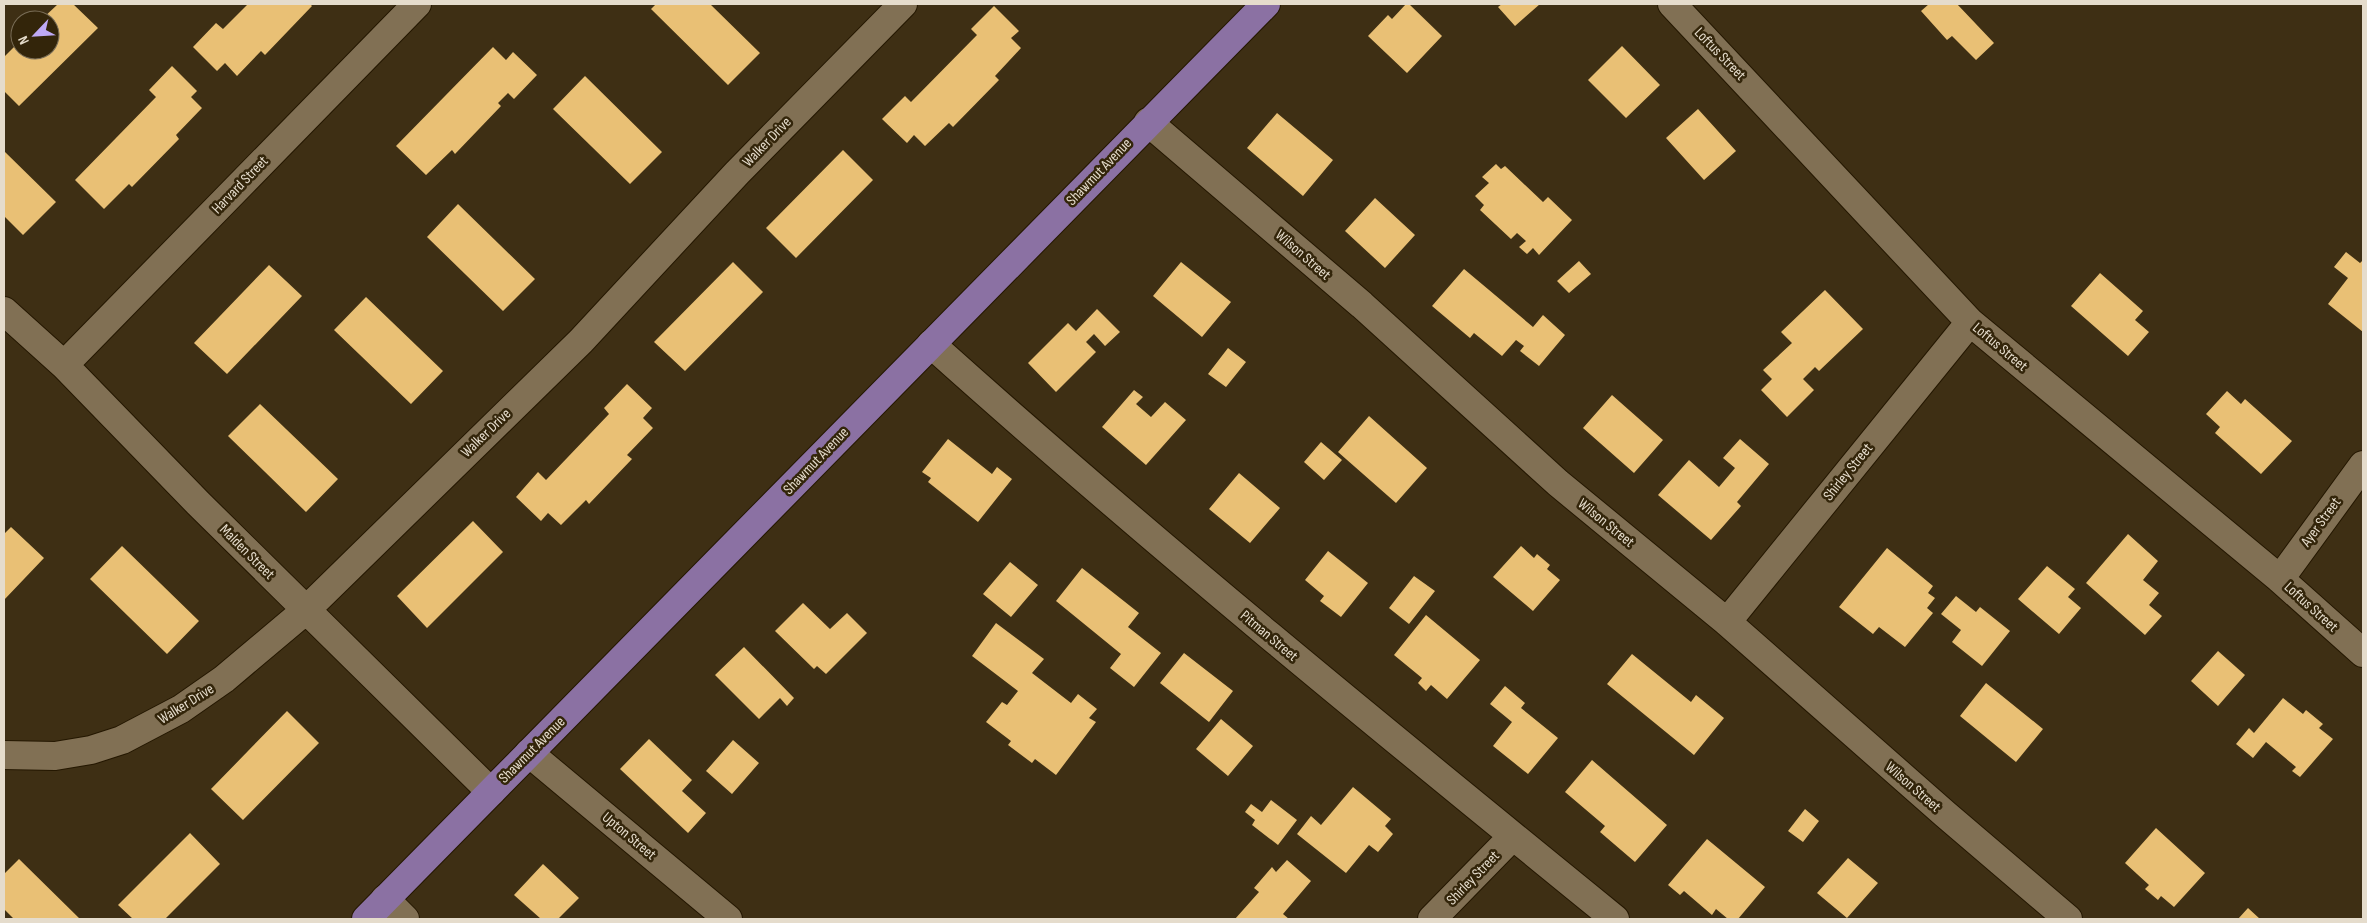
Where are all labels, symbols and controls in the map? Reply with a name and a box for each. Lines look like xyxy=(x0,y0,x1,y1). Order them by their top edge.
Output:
north arrow xyxy=(10,10,60,60)
street label: Loftus Street xyxy=(1690,24,1750,85)
text: N xyxy=(14,33,33,47)
street label: Walker Drive xyxy=(739,113,795,171)
street label: Shawmut Avenue xyxy=(1062,134,1136,210)
street label: Harvard Street xyxy=(208,152,273,218)
street label: Wilson Street xyxy=(1271,226,1335,285)
street label: Loftus Street xyxy=(1969,318,2032,376)
street label: Walker Drive xyxy=(457,405,515,461)
street label: Shawmut Avenue xyxy=(779,423,853,499)
street label: Shirley Street xyxy=(1819,439,1877,505)
street label: Ayer Street xyxy=(2296,493,2345,551)
street label: Wilson Street xyxy=(1574,494,1638,552)
street label: Malden Street xyxy=(215,520,279,584)
street label: Loftus Street xyxy=(2280,578,2342,636)
street label: Pitman Street xyxy=(1236,606,1302,666)
street label: Walker Drive xyxy=(155,679,217,729)
street label: Shawmut Avenue xyxy=(495,713,569,787)
street label: Wilson Street xyxy=(1881,758,1945,817)
street label: Upton Street xyxy=(598,808,660,864)
street label: Shirley Street xyxy=(1442,846,1504,909)

